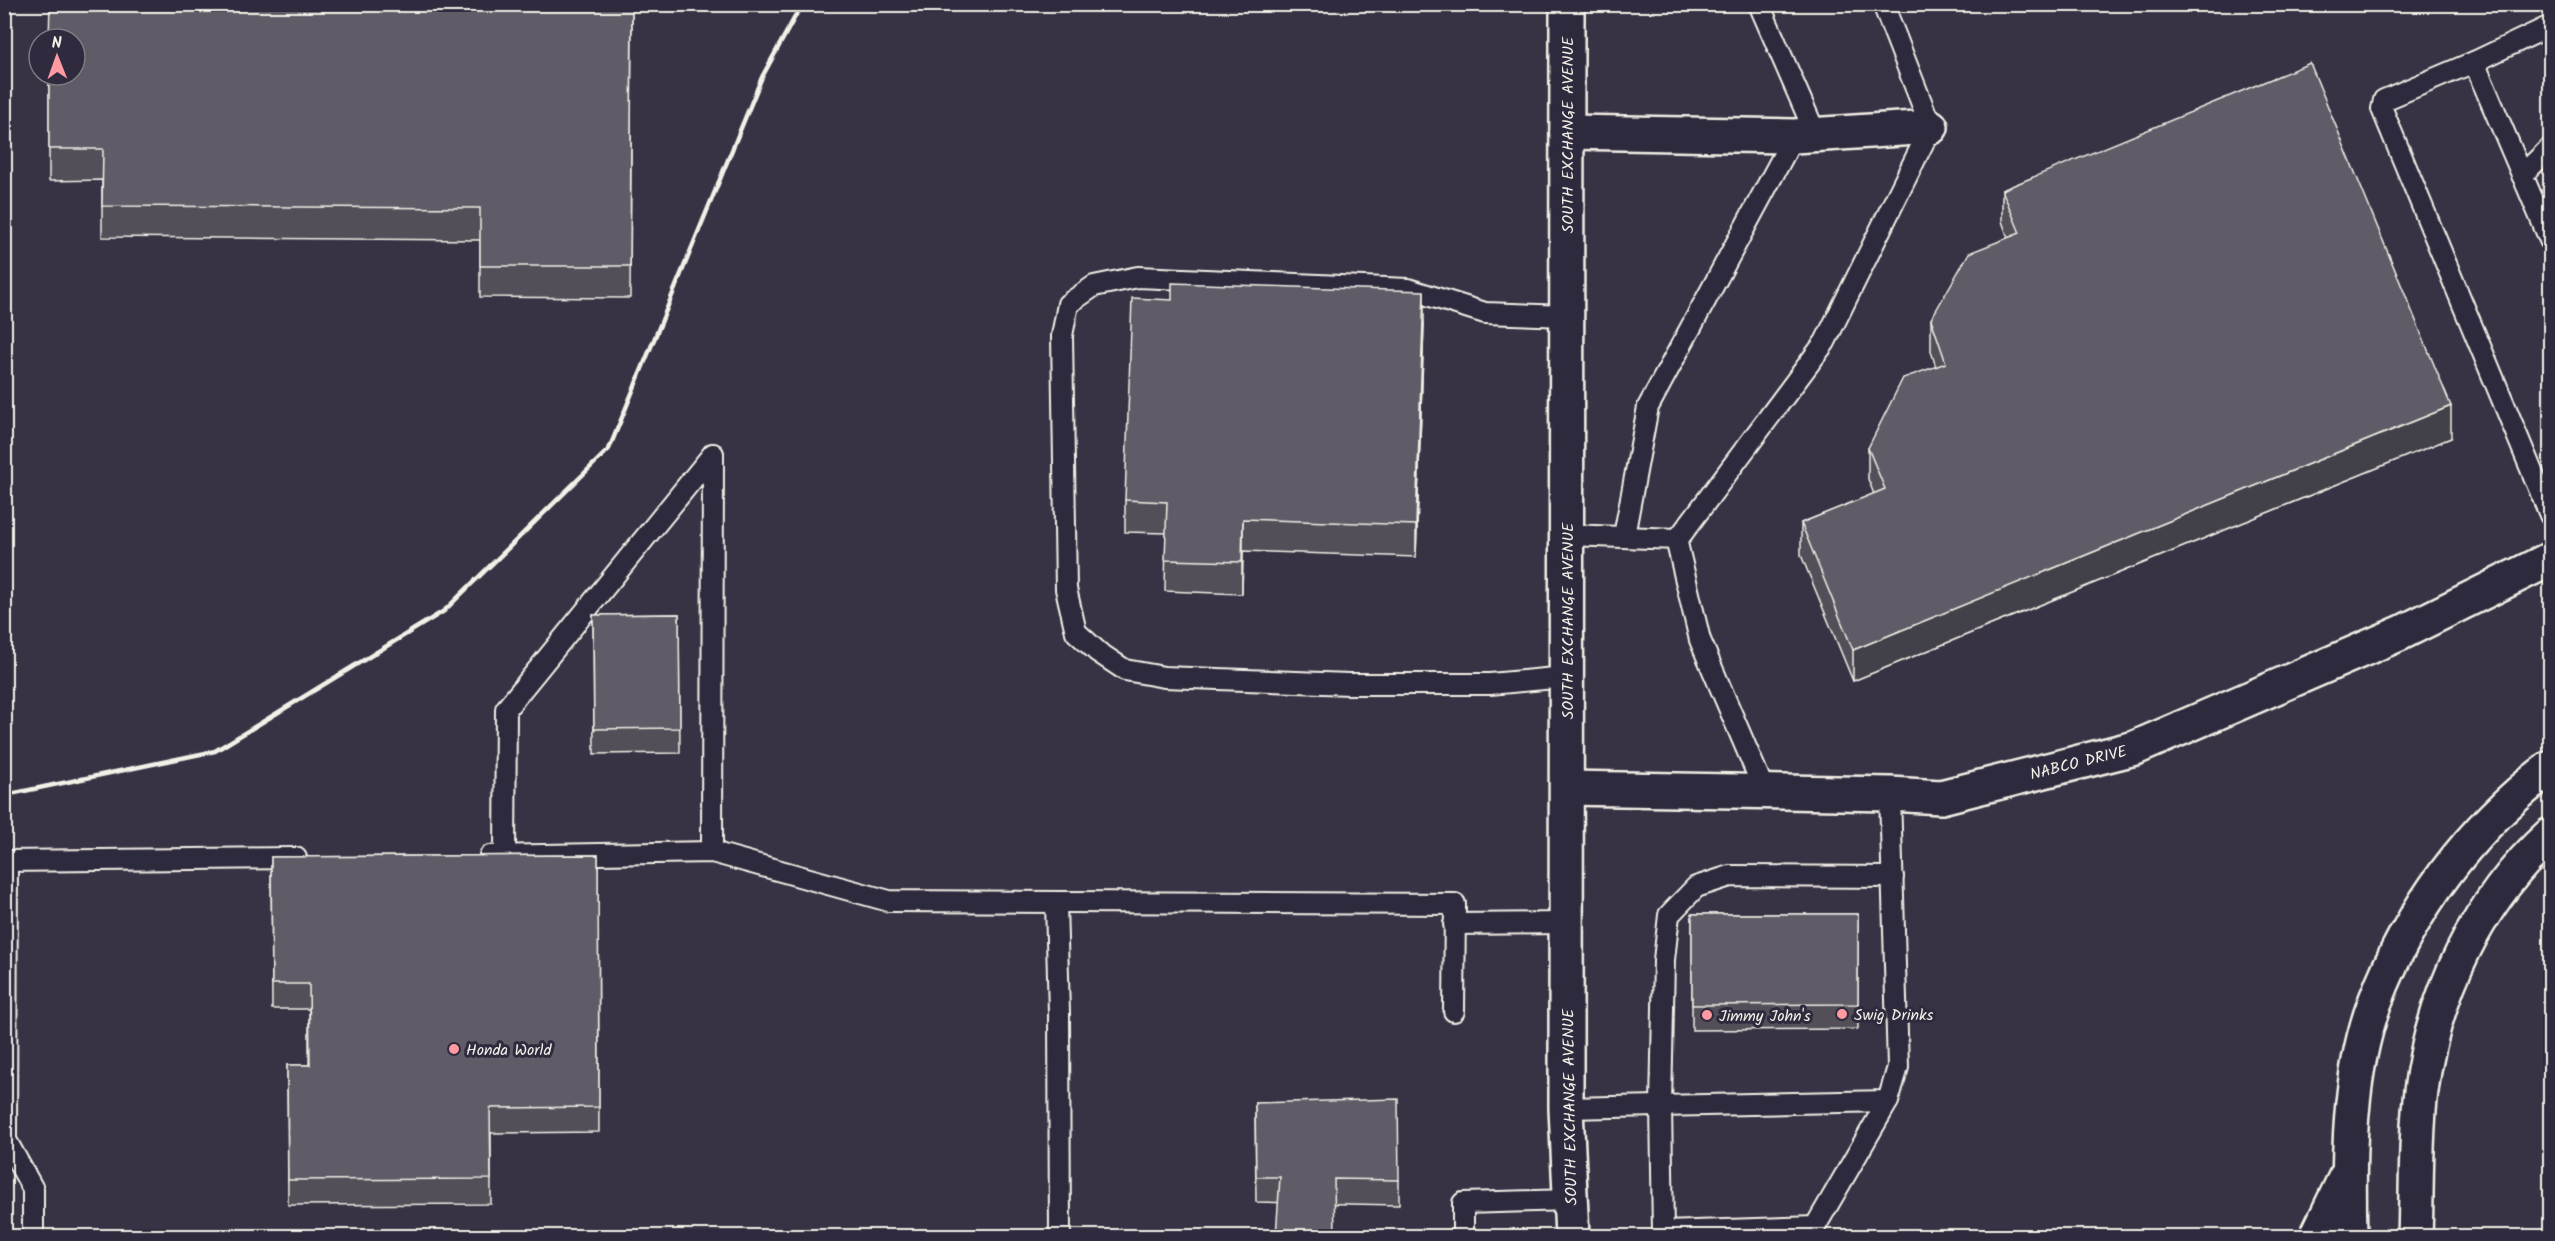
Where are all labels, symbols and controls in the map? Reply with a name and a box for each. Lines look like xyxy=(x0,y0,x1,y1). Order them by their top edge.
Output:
north arrow xyxy=(27,27,87,87)
text: N xyxy=(51,31,62,56)
street label: SOUTH EXCHANGE AVENUE xyxy=(1556,36,1581,233)
street label: SOUTH EXCHANGE AVENUE xyxy=(1556,522,1581,719)
street label: NABCO DRIVE xyxy=(2027,739,2130,788)
place label: Swig Drinks xyxy=(1854,1003,1934,1028)
place label: Jimmy John's xyxy=(1719,1004,1811,1029)
marker: Swig Drinks xyxy=(1835,1007,1849,1021)
street label: SOUTH EXCHANGE AVENUE xyxy=(1556,1008,1585,1206)
marker: Jimmy John's xyxy=(1700,1008,1714,1022)
place label: Honda World xyxy=(466,1038,552,1063)
marker: Honda World xyxy=(447,1042,461,1056)

